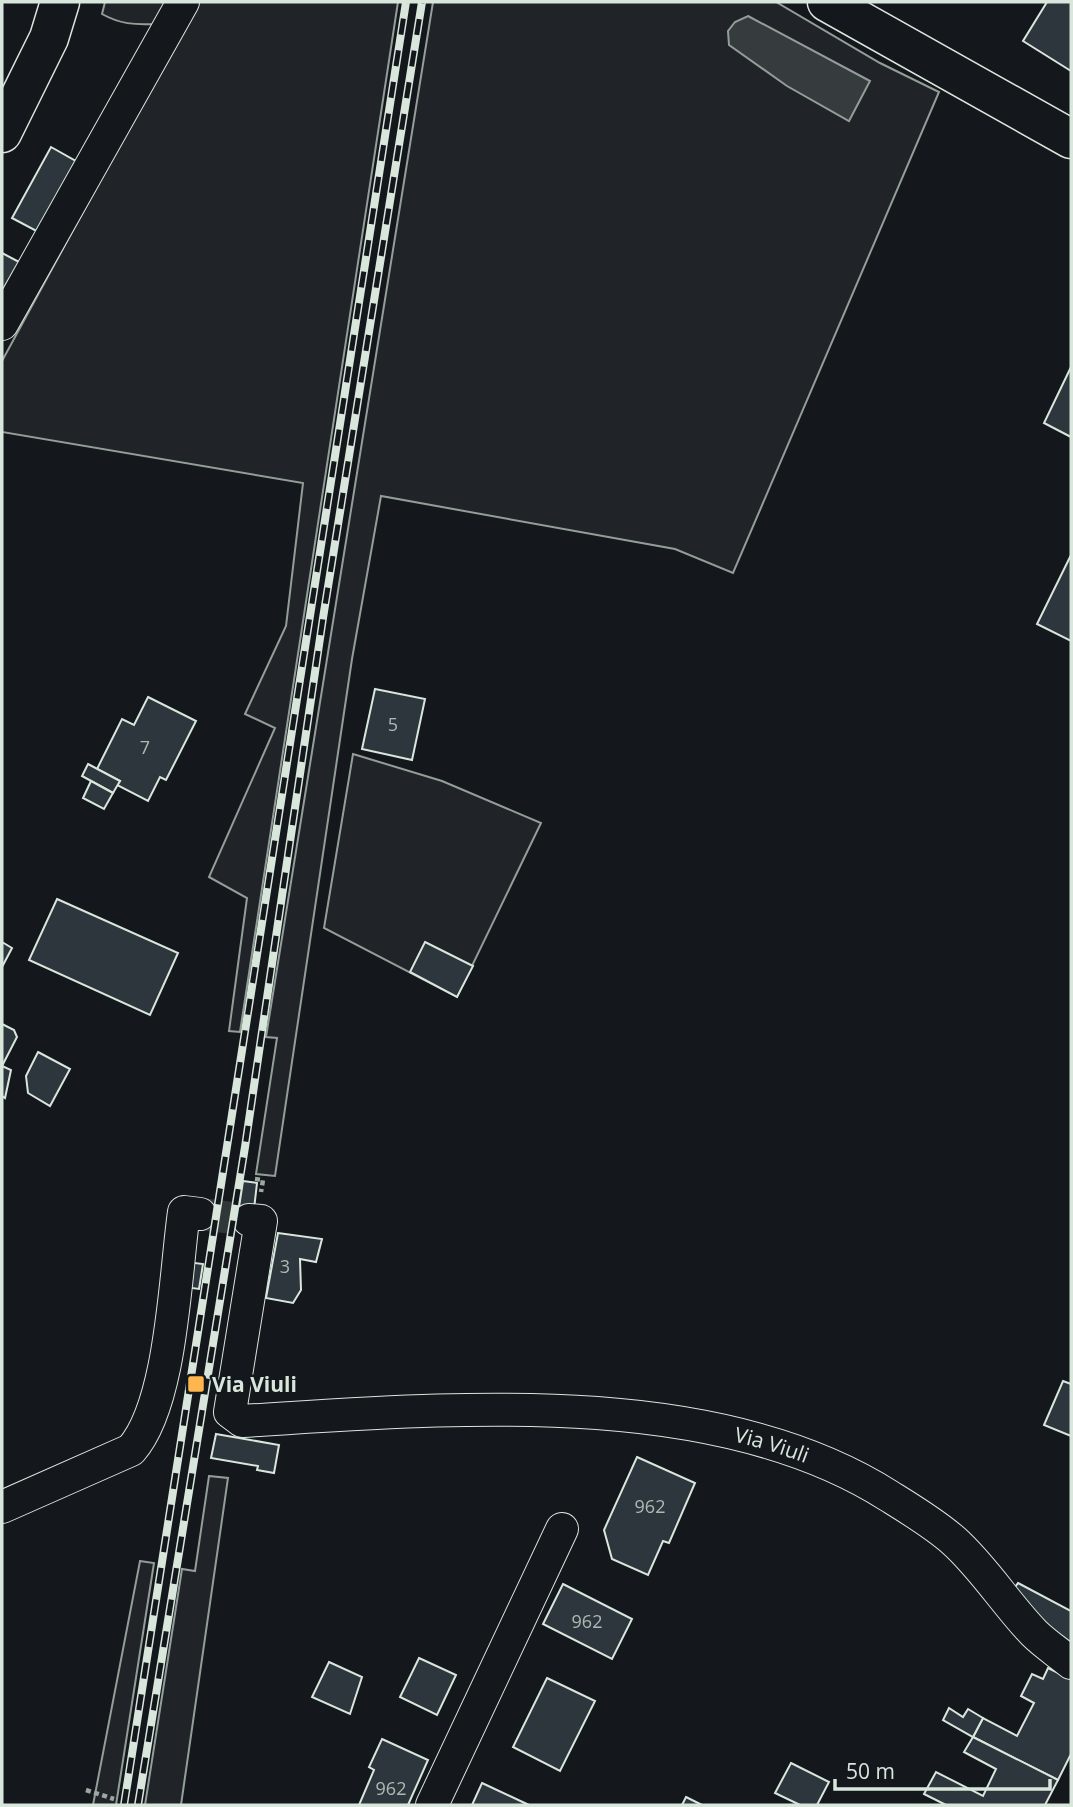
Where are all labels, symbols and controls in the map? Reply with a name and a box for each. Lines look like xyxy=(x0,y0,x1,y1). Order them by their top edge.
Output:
house number: 5 xyxy=(388,712,398,736)
house number: 7 xyxy=(140,735,150,759)
house number: 3 xyxy=(280,1254,290,1278)
place label: Via Viuli xyxy=(212,1370,297,1398)
marker: Via Viuli xyxy=(186,1374,206,1394)
street label: Via Viuli xyxy=(732,1420,813,1469)
house number: 962 xyxy=(635,1494,665,1518)
house number: 962 xyxy=(572,1609,602,1633)
scale bar xyxy=(835,1748,1050,1792)
text: 50 m xyxy=(846,1757,895,1785)
house number: 962 xyxy=(376,1776,406,1800)

